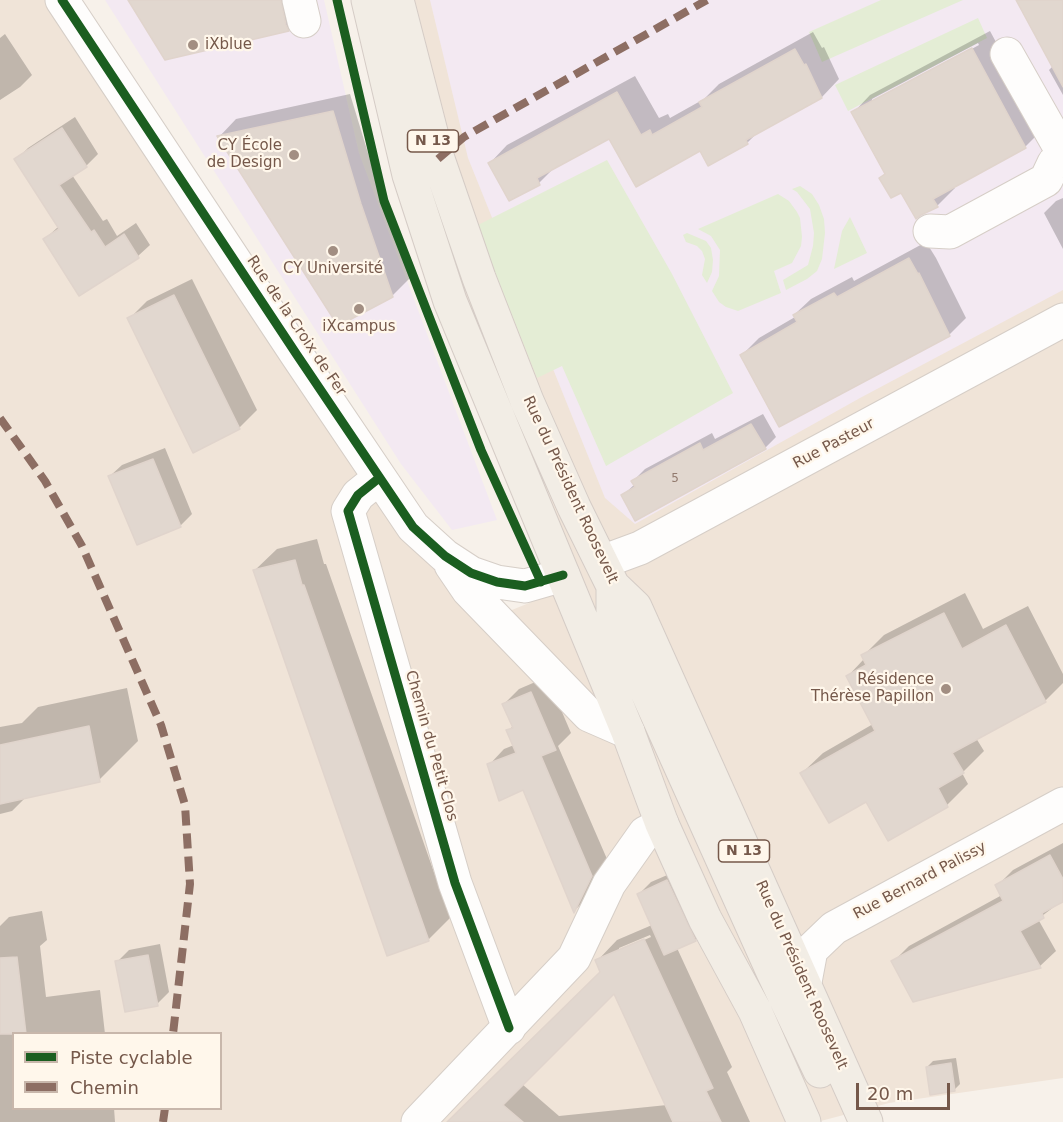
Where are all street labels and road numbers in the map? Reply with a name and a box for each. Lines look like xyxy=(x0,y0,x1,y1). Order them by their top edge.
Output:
road number: N 13 xyxy=(408,130,458,152)
street label: Rue de la Croix de Fer xyxy=(242,253,350,399)
street label: Rue du Président Roosevelt xyxy=(519,393,621,587)
street label: Rue Pasteur xyxy=(790,415,878,473)
street label: Chemin du Petit Clos xyxy=(401,668,461,824)
street label: Rue Bernard Palissy xyxy=(850,838,990,924)
road number: N 13 xyxy=(718,840,770,862)
street label: Rue du Président Roosevelt xyxy=(751,878,851,1072)

